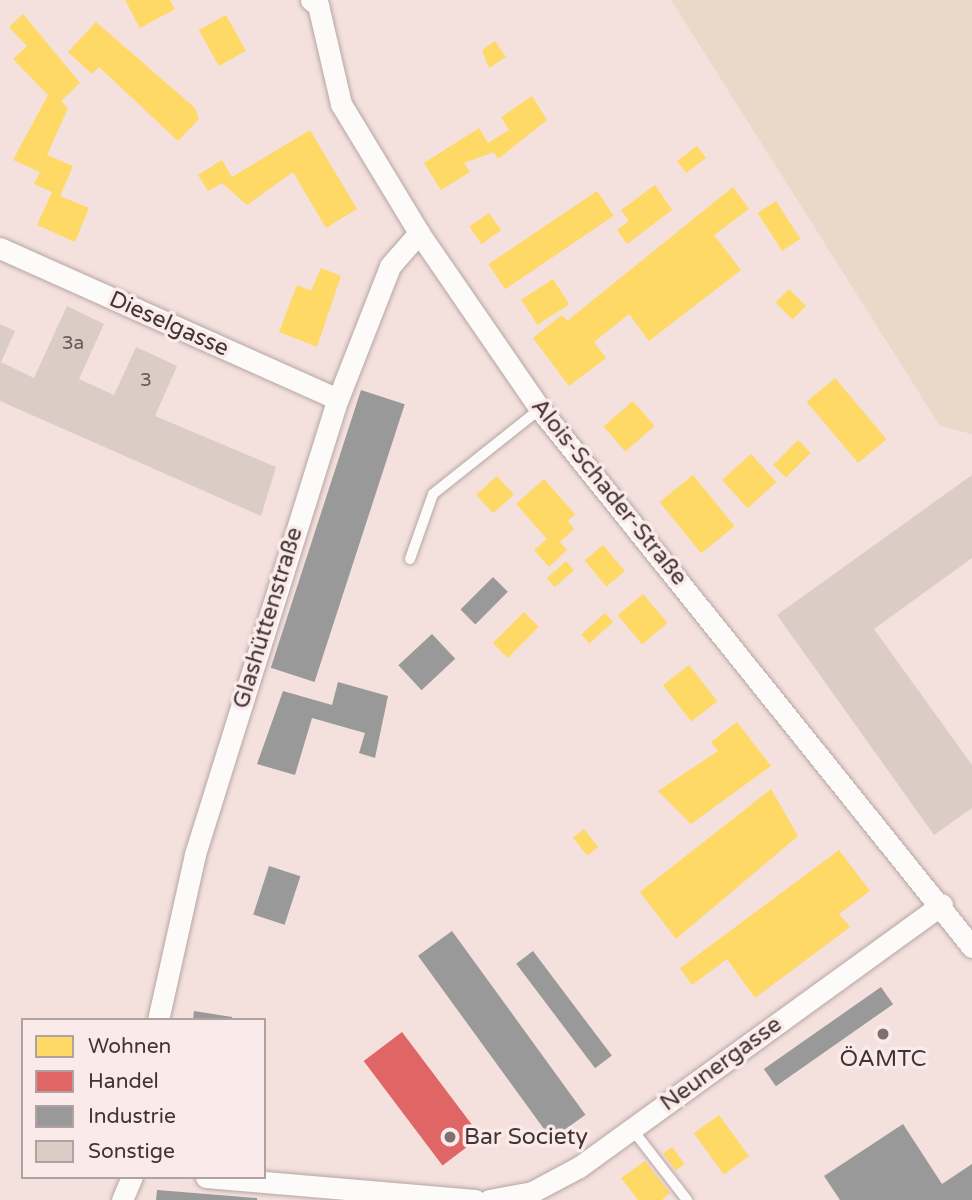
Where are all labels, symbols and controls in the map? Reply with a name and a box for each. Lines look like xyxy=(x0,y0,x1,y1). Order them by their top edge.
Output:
street label: Dieselgasse xyxy=(105,285,233,363)
house number: 3a xyxy=(62,333,84,355)
house number: 3 xyxy=(140,370,152,392)
street label: Alois-Schader-Straße xyxy=(525,393,693,591)
street label: Glashüttenstraße xyxy=(227,524,309,712)
street label: Neunergasse xyxy=(655,1011,787,1117)
legend xyxy=(21,1018,266,1179)
marker: ÖAMTC xyxy=(875,1026,891,1042)
text: Wohnen xyxy=(88,1034,171,1059)
place label: ÖAMTC xyxy=(839,1045,927,1073)
text: Handel xyxy=(88,1069,159,1094)
text: Industrie xyxy=(88,1104,176,1129)
place label: Bar Society xyxy=(464,1123,588,1151)
marker: Bar Society xyxy=(442,1129,458,1145)
text: Sonstige xyxy=(88,1139,175,1164)

